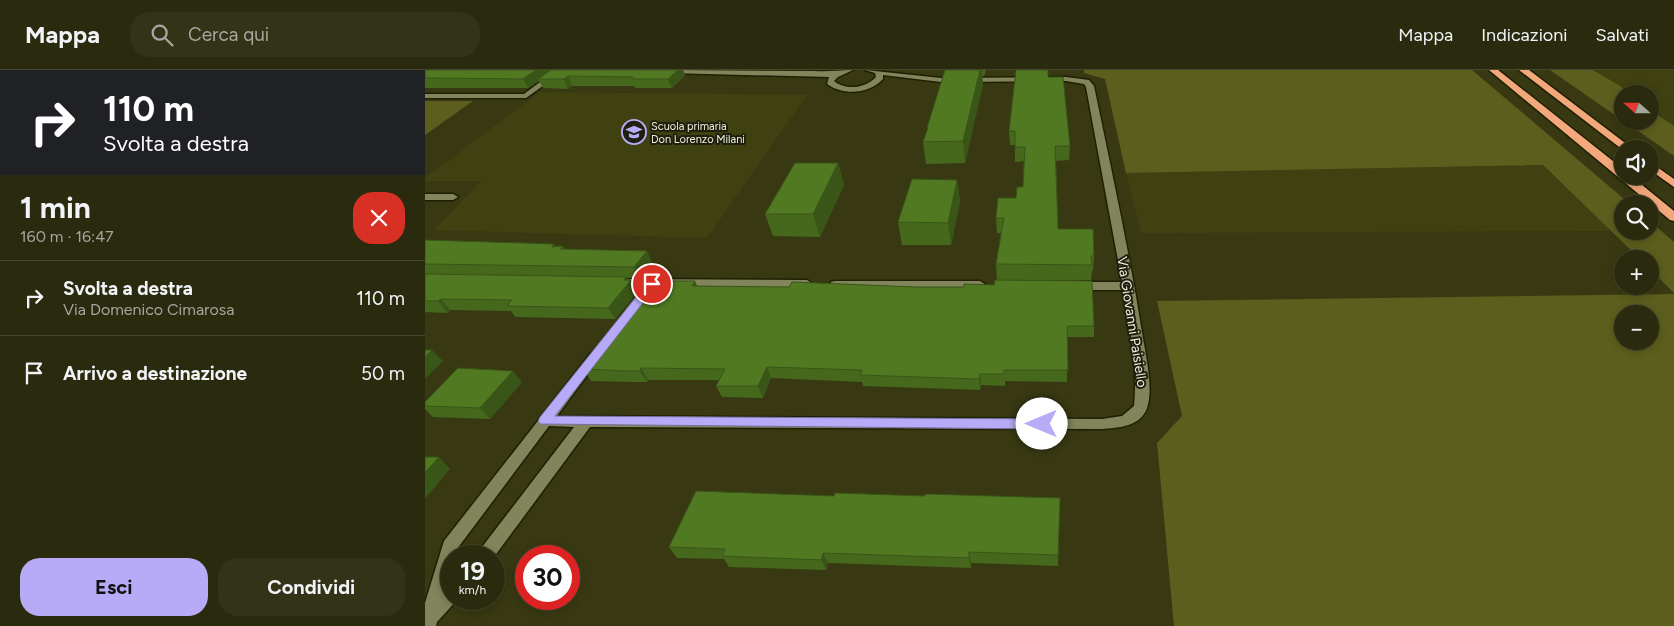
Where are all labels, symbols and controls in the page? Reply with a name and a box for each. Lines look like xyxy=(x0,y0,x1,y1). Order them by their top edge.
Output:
search box xyxy=(130,12,480,57)
text: Mappa xyxy=(25,20,100,49)
icon: search xyxy=(148,21,176,49)
text: Cerca qui xyxy=(188,23,269,46)
text: Mappa xyxy=(1398,24,1453,46)
text: Indicazioni xyxy=(1481,24,1567,46)
text: Salvati xyxy=(1595,24,1649,46)
north arrow xyxy=(1614,85,1659,130)
map controls xyxy=(1614,85,1659,350)
text: 110 m xyxy=(103,88,194,130)
icon: right xyxy=(20,90,85,155)
school or university icon: Scuola primaria Don Lorenzo Milani xyxy=(621,119,647,145)
place label: Scuola primaria Don Lorenzo Milani xyxy=(651,120,745,146)
text: Svolta a destra xyxy=(103,130,249,157)
button: sound xyxy=(1614,140,1659,185)
text: 1 min xyxy=(20,189,91,226)
button: close xyxy=(353,192,405,244)
button: search xyxy=(1614,195,1659,240)
text: 160 m · 16:47 xyxy=(20,227,114,246)
button: + xyxy=(1614,250,1659,295)
street label: Via Giovanni Paisiello xyxy=(1113,255,1151,389)
pin xyxy=(631,263,673,305)
icon: arrive xyxy=(638,270,666,298)
text: Svolta a destra xyxy=(63,277,193,300)
icon: right xyxy=(20,284,48,312)
text: 110 m xyxy=(356,287,405,310)
text: Via Domenico Cimarosa xyxy=(63,300,234,319)
button: − xyxy=(1614,305,1659,350)
icon: arrive xyxy=(20,359,48,387)
text: Arrivo a destinazione xyxy=(63,362,247,385)
text: 50 m xyxy=(361,362,405,385)
position arrow xyxy=(1015,397,1067,449)
speed limit sign: 30 xyxy=(515,545,580,610)
text: 19 xyxy=(460,556,485,586)
button: Esci xyxy=(20,558,208,616)
button: Condividi xyxy=(218,558,405,616)
text: km/h xyxy=(459,583,486,597)

